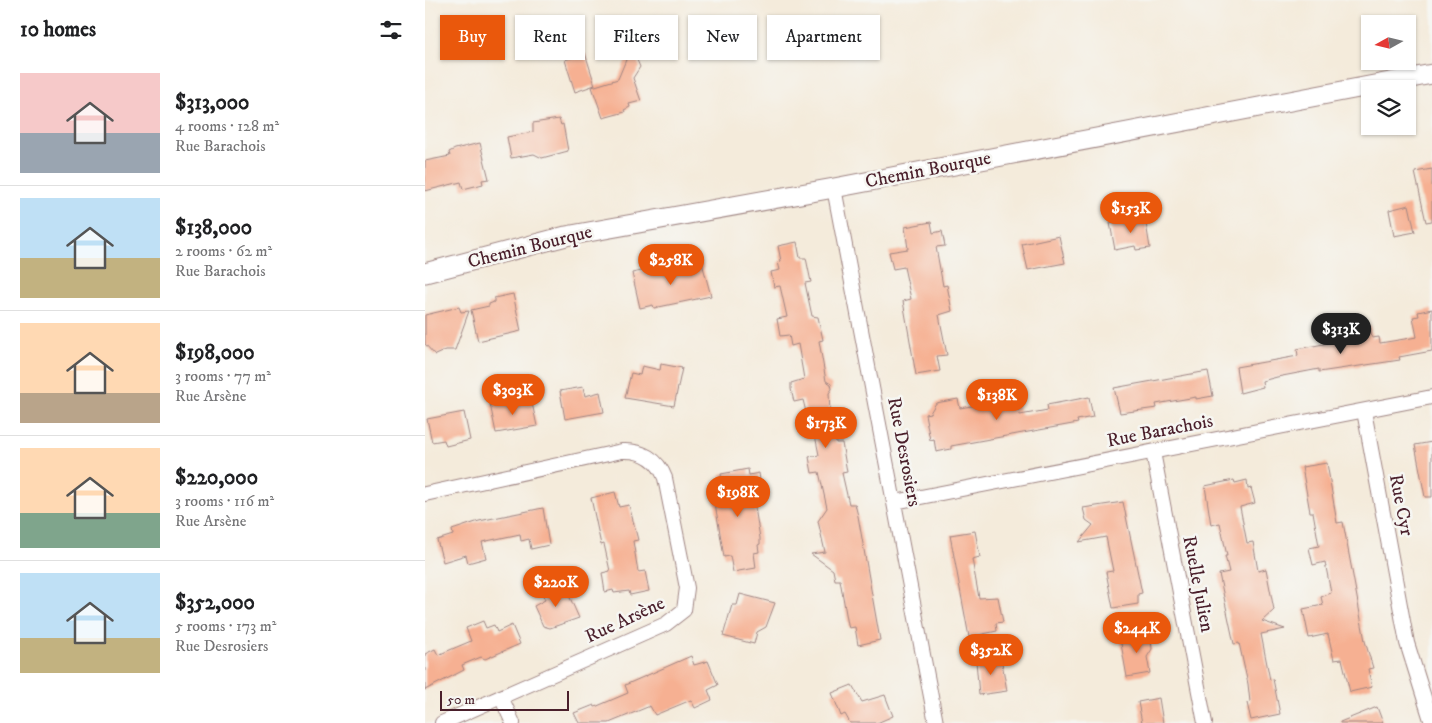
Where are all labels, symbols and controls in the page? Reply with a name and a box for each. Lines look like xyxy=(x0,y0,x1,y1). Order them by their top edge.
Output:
chip: Buy xyxy=(440,15,505,60)
chip: Rent xyxy=(515,15,585,60)
chip: Filters xyxy=(595,15,678,60)
chip: New xyxy=(688,15,757,60)
chip: Apartment xyxy=(767,15,880,60)
north arrow xyxy=(1361,15,1416,70)
map controls xyxy=(1361,15,1416,135)
icon: filters xyxy=(377,16,405,44)
text: 10 homes xyxy=(20,17,96,43)
button: layers xyxy=(1361,80,1416,135)
text: $313,000 xyxy=(175,90,249,116)
icon: home xyxy=(60,93,120,153)
text: 4 rooms · 128 m² xyxy=(175,116,279,136)
text: Rue Barachois xyxy=(175,136,266,156)
street label: Chemin Bourque xyxy=(863,147,993,194)
pin: $153K xyxy=(1096,192,1166,234)
text: $153K xyxy=(1111,198,1151,218)
text: $138,000 xyxy=(175,215,252,241)
icon: home xyxy=(60,218,120,278)
street label: Chemin Bourque xyxy=(465,220,595,275)
text: 2 rooms · 62 m² xyxy=(175,241,272,261)
pin: $258K xyxy=(636,244,706,286)
text: $258K xyxy=(649,250,693,270)
text: Rue Barachois xyxy=(175,261,266,281)
pin: $313K xyxy=(1306,312,1376,355)
text: $313K xyxy=(1322,319,1360,339)
text: $198,000 xyxy=(175,340,255,366)
icon: home xyxy=(60,343,120,403)
text: 3 rooms · 77 m² xyxy=(175,366,271,386)
pin: $303K xyxy=(478,374,548,416)
pin: $138K xyxy=(962,378,1032,421)
text: $303K xyxy=(493,380,533,400)
text: $138K xyxy=(977,385,1017,405)
text: Rue Arsène xyxy=(175,386,246,406)
street label: Rue Desrosiers xyxy=(882,395,926,509)
pin: $173K xyxy=(791,406,861,449)
street label: Rue Barachois xyxy=(1105,409,1215,453)
text: $173K xyxy=(806,413,846,433)
text: $220,000 xyxy=(175,465,258,491)
icon: home xyxy=(60,468,120,528)
street label: Rue Cyr xyxy=(1384,472,1418,538)
pin: $198K xyxy=(703,476,773,518)
text: $198K xyxy=(717,482,759,502)
text: 3 rooms · 116 m² xyxy=(175,491,274,511)
text: Rue Arsène xyxy=(175,511,246,531)
street label: Ruelle Julien xyxy=(1177,534,1219,634)
pin: $220K xyxy=(521,566,591,608)
text: $220K xyxy=(534,572,578,592)
text: $352,000 xyxy=(175,590,255,616)
street label: Rue Arsène xyxy=(582,592,668,648)
icon: home xyxy=(60,593,120,653)
pin: $244K xyxy=(1102,612,1172,654)
text: 5 rooms · 173 m² xyxy=(175,616,276,636)
text: $244K xyxy=(1114,618,1160,638)
pin: $352K xyxy=(956,634,1026,676)
text: Rue Desrosiers xyxy=(175,636,268,656)
text: $352K xyxy=(970,640,1012,660)
scale bar xyxy=(440,688,569,711)
text: 50 m xyxy=(447,691,475,709)

